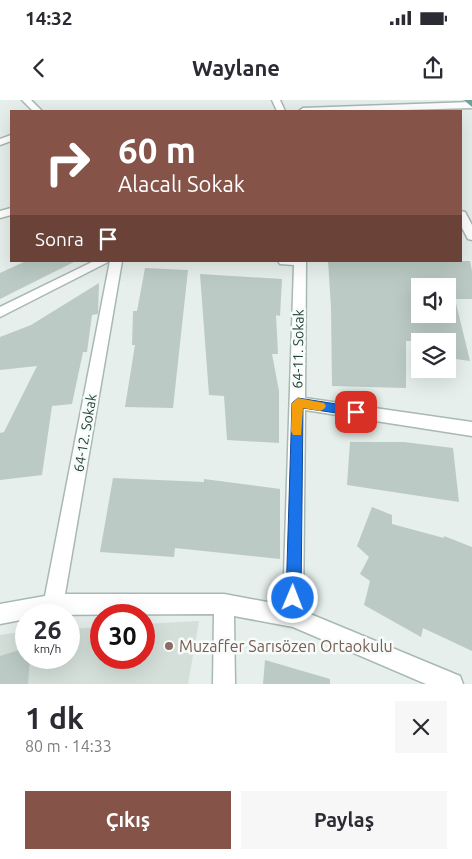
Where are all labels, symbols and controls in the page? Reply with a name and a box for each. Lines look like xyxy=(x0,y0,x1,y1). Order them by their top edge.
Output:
text: 14:32 xyxy=(25,7,73,29)
icon: back xyxy=(25,54,53,82)
icon: share xyxy=(419,54,447,82)
text: Waylane xyxy=(192,55,280,80)
icon: right xyxy=(35,130,100,195)
text: 60 m xyxy=(118,130,196,170)
text: Alacalı Sokak xyxy=(118,171,245,196)
icon: arrive xyxy=(94,225,122,253)
text: Sonra xyxy=(35,228,84,250)
map controls xyxy=(411,278,456,378)
button: sound xyxy=(411,278,456,323)
street label: 64-11. Sokak xyxy=(289,309,307,389)
button: layers xyxy=(411,333,456,378)
pin xyxy=(335,391,377,433)
street label: 64-12. Sokak xyxy=(70,393,100,473)
icon: arrive xyxy=(342,398,370,426)
position arrow xyxy=(266,571,318,623)
speed limit sign: 30 xyxy=(90,604,155,669)
text: 26 xyxy=(33,616,62,644)
place label: Muzaffer Sarısözen Ortaokulu xyxy=(179,637,393,655)
marker: Muzaffer Sarısözen Ortaokulu xyxy=(163,640,175,652)
text: km/h xyxy=(34,642,61,655)
text: 1 dk xyxy=(25,701,84,735)
button: close xyxy=(395,701,447,753)
text: 80 m · 14:33 xyxy=(25,737,112,755)
button: Çıkış xyxy=(25,791,231,849)
button: Paylaş xyxy=(241,791,447,849)

